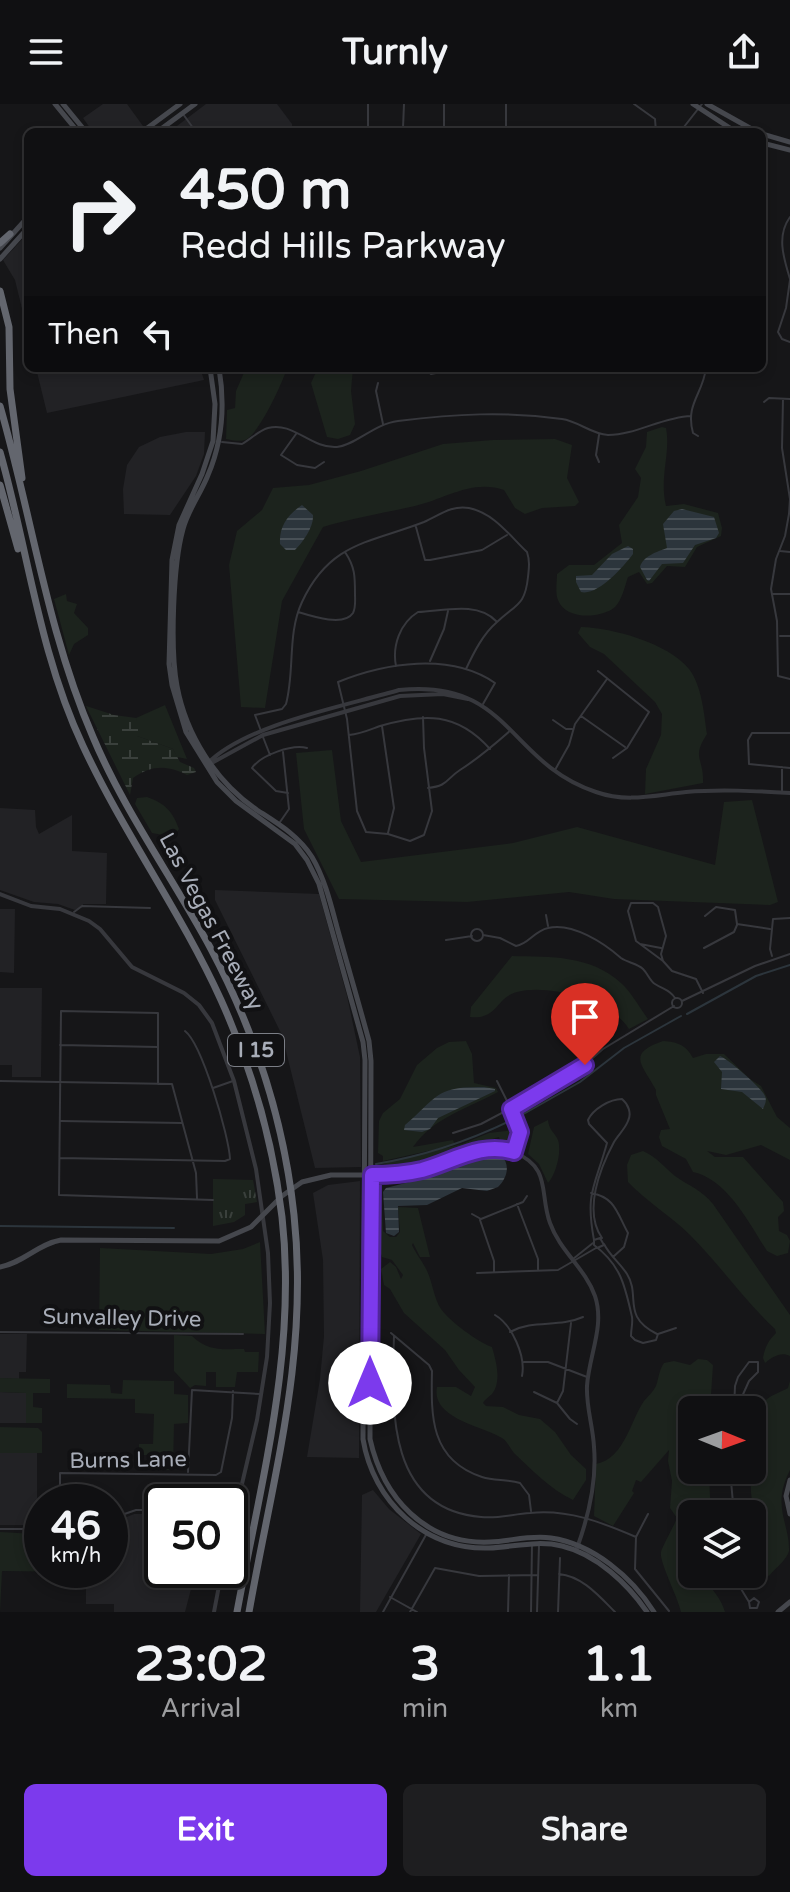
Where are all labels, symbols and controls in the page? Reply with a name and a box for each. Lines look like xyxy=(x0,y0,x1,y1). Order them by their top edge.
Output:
icon: menu xyxy=(24,30,68,74)
icon: share xyxy=(722,30,766,74)
text: Turnly xyxy=(342,31,448,74)
text: 450 m xyxy=(180,157,351,224)
icon: right xyxy=(48,160,152,264)
text: Redd Hills Parkway xyxy=(180,225,506,268)
icon: left xyxy=(136,312,180,356)
text: Then xyxy=(48,316,120,353)
street label: Las Vegas Freeway xyxy=(153,828,269,1015)
pin xyxy=(551,983,619,1065)
icon: arrive xyxy=(563,995,607,1039)
road number: I 15 xyxy=(228,1034,284,1066)
street label: Sunvalley Drive xyxy=(42,1304,202,1332)
position arrow xyxy=(328,1341,412,1425)
north arrow xyxy=(678,1396,766,1484)
map controls xyxy=(678,1396,766,1588)
street label: Burns Lane xyxy=(69,1446,187,1474)
speed limit sign: 50 xyxy=(144,1484,248,1588)
button: layers xyxy=(678,1500,766,1588)
text: 46 xyxy=(51,1502,101,1550)
text: km/h xyxy=(51,1544,101,1568)
text: 23:02 xyxy=(134,1636,268,1694)
text: 3 xyxy=(410,1636,440,1694)
text: 1.1 xyxy=(583,1636,655,1694)
text: Arrival xyxy=(161,1693,241,1724)
text: min xyxy=(402,1693,448,1724)
text: km xyxy=(600,1693,638,1724)
button: Exit xyxy=(24,1784,387,1876)
button: Share xyxy=(403,1784,766,1876)

